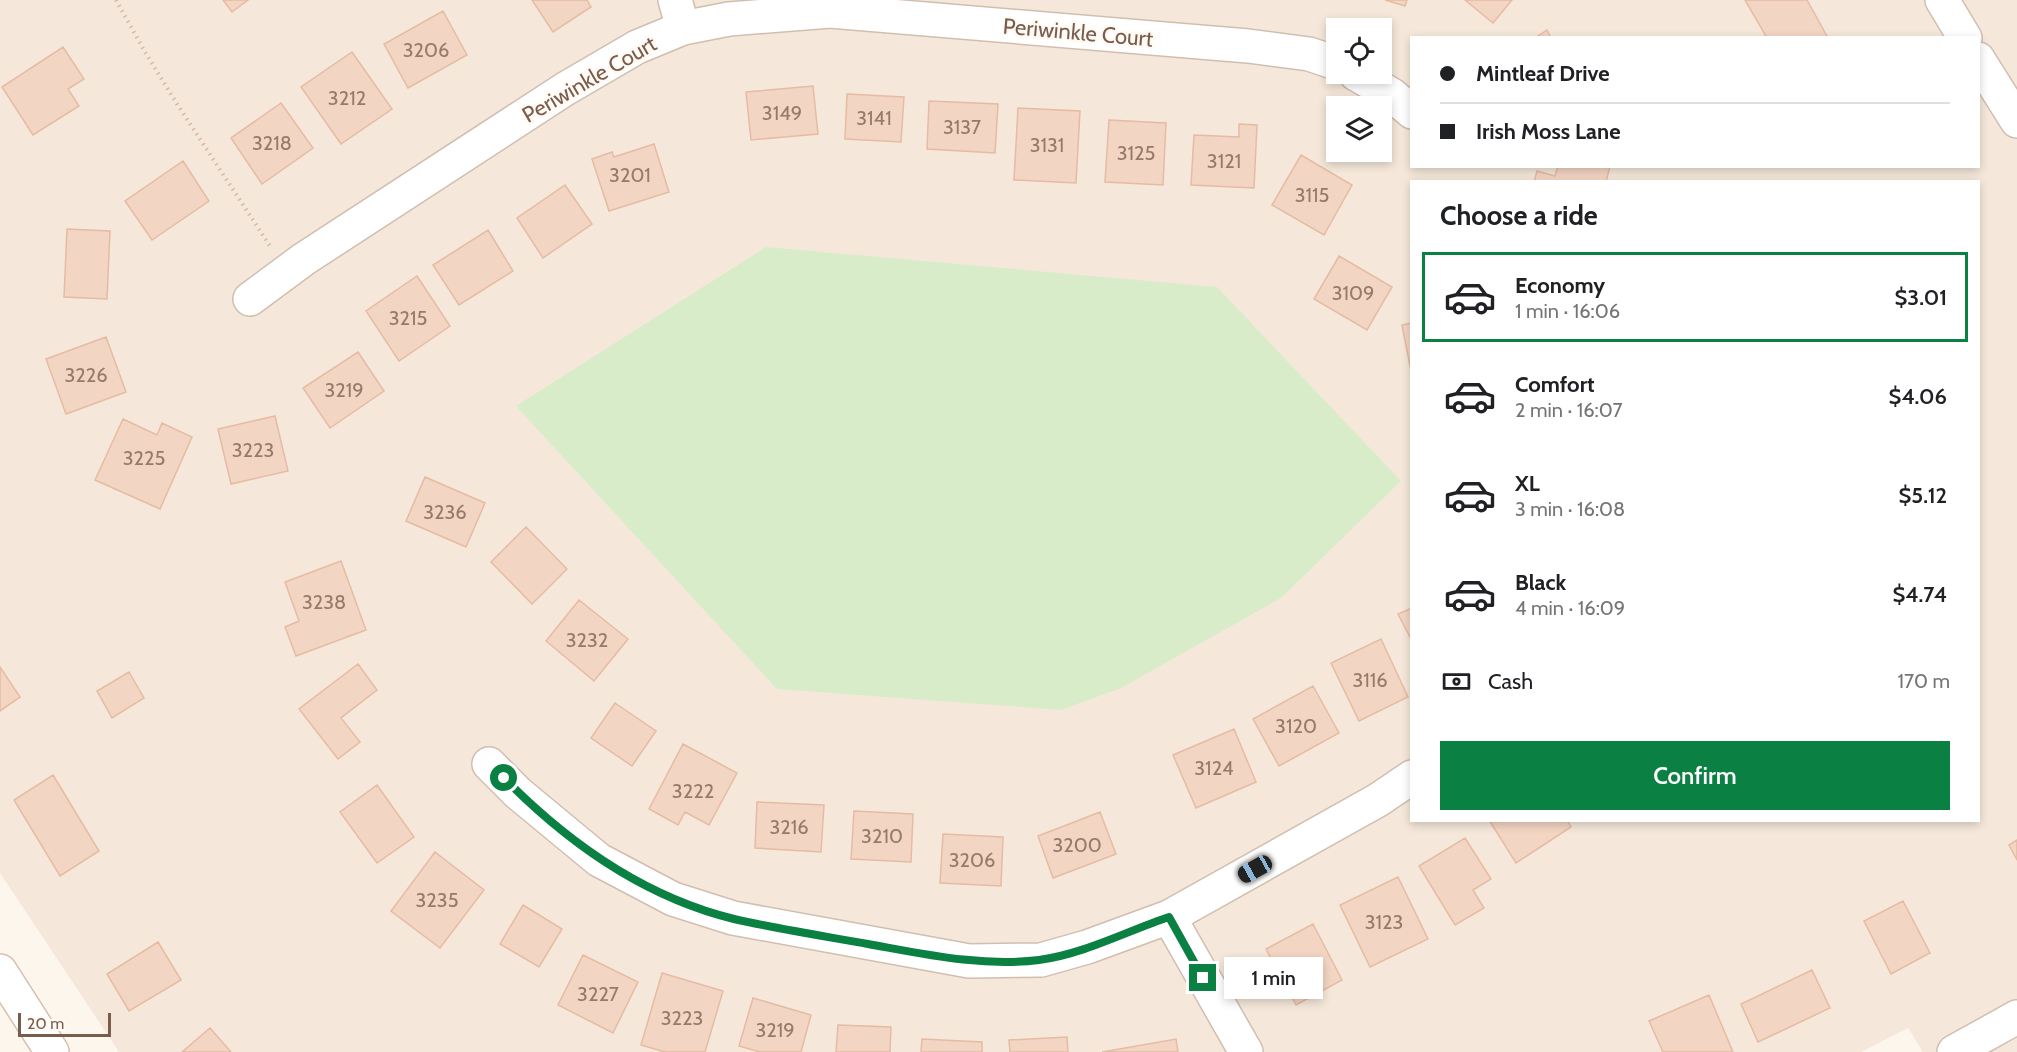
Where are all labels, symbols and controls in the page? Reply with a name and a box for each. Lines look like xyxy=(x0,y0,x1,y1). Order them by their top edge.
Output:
street label: Periwinkle Court xyxy=(1002,12,1155,53)
map controls xyxy=(1326,18,1392,162)
button: locate xyxy=(1326,18,1392,84)
street label: Periwinkle Court xyxy=(517,30,662,129)
house number: 3206 xyxy=(403,38,449,62)
text: Mintleaf Drive xyxy=(1476,60,1609,87)
house number: 3212 xyxy=(328,86,366,110)
button: layers xyxy=(1326,96,1392,162)
house number: 3149 xyxy=(762,101,802,125)
house number: 3141 xyxy=(856,106,892,130)
house number: 3137 xyxy=(943,115,981,139)
text: Irish Moss Lane xyxy=(1476,118,1621,145)
house number: 3218 xyxy=(252,131,292,155)
house number: 3131 xyxy=(1030,133,1064,157)
house number: 3125 xyxy=(1117,141,1155,165)
house number: 3121 xyxy=(1207,149,1241,173)
house number: 3201 xyxy=(609,163,651,187)
house number: 3115 xyxy=(1295,183,1329,207)
text: Choose a ride xyxy=(1440,199,1598,232)
icon: car xyxy=(1443,270,1497,324)
text: Economy xyxy=(1515,272,1605,299)
house number: 3109 xyxy=(1332,281,1374,305)
text: $3.01 xyxy=(1895,284,1947,311)
text: 1 min · 16:06 xyxy=(1515,299,1620,323)
house number: 3215 xyxy=(389,306,427,330)
house number: 3226 xyxy=(64,363,108,387)
icon: car xyxy=(1443,369,1497,423)
text: Comfort xyxy=(1515,371,1594,398)
house number: 3219 xyxy=(324,378,364,402)
text: $4.06 xyxy=(1889,383,1947,410)
text: 2 min · 16:07 xyxy=(1515,398,1623,422)
house number: 3223 xyxy=(232,438,274,462)
house number: 3225 xyxy=(123,446,165,470)
icon: car xyxy=(1443,468,1497,522)
text: XL xyxy=(1515,470,1540,497)
text: $5.12 xyxy=(1899,482,1947,509)
text: 3 min · 16:08 xyxy=(1515,497,1625,521)
house number: 3236 xyxy=(423,500,467,524)
icon: car xyxy=(1443,567,1497,621)
text: Black xyxy=(1515,569,1566,596)
text: $4.74 xyxy=(1892,581,1947,608)
house number: 3238 xyxy=(302,590,346,614)
text: 4 min · 16:09 xyxy=(1515,596,1625,620)
house number: 3232 xyxy=(566,628,608,652)
icon: cash xyxy=(1440,665,1473,698)
house number: 3116 xyxy=(1352,668,1388,692)
text: Cash xyxy=(1488,668,1533,695)
text: 170 m xyxy=(1898,669,1950,693)
house number: 3120 xyxy=(1275,714,1317,738)
button: Confirm xyxy=(1440,741,1950,810)
house number: 3124 xyxy=(1194,756,1234,780)
route start xyxy=(490,764,517,791)
house number: 3222 xyxy=(672,779,714,803)
house number: 3216 xyxy=(769,815,809,839)
house number: 3210 xyxy=(861,824,903,848)
house number: 3200 xyxy=(1052,833,1102,857)
house number: 3206 xyxy=(949,848,995,872)
car xyxy=(1235,852,1275,886)
house number: 3235 xyxy=(416,888,458,912)
house number: 3123 xyxy=(1365,910,1403,934)
callout: 1 min xyxy=(1224,957,1323,999)
route end xyxy=(1189,964,1216,991)
text: 1 min xyxy=(1251,966,1296,990)
house number: 3227 xyxy=(577,982,619,1006)
house number: 3223 xyxy=(661,1006,703,1030)
scale bar xyxy=(18,1010,111,1038)
text: 20 m xyxy=(27,1014,64,1033)
house number: 3219 xyxy=(755,1018,795,1042)

